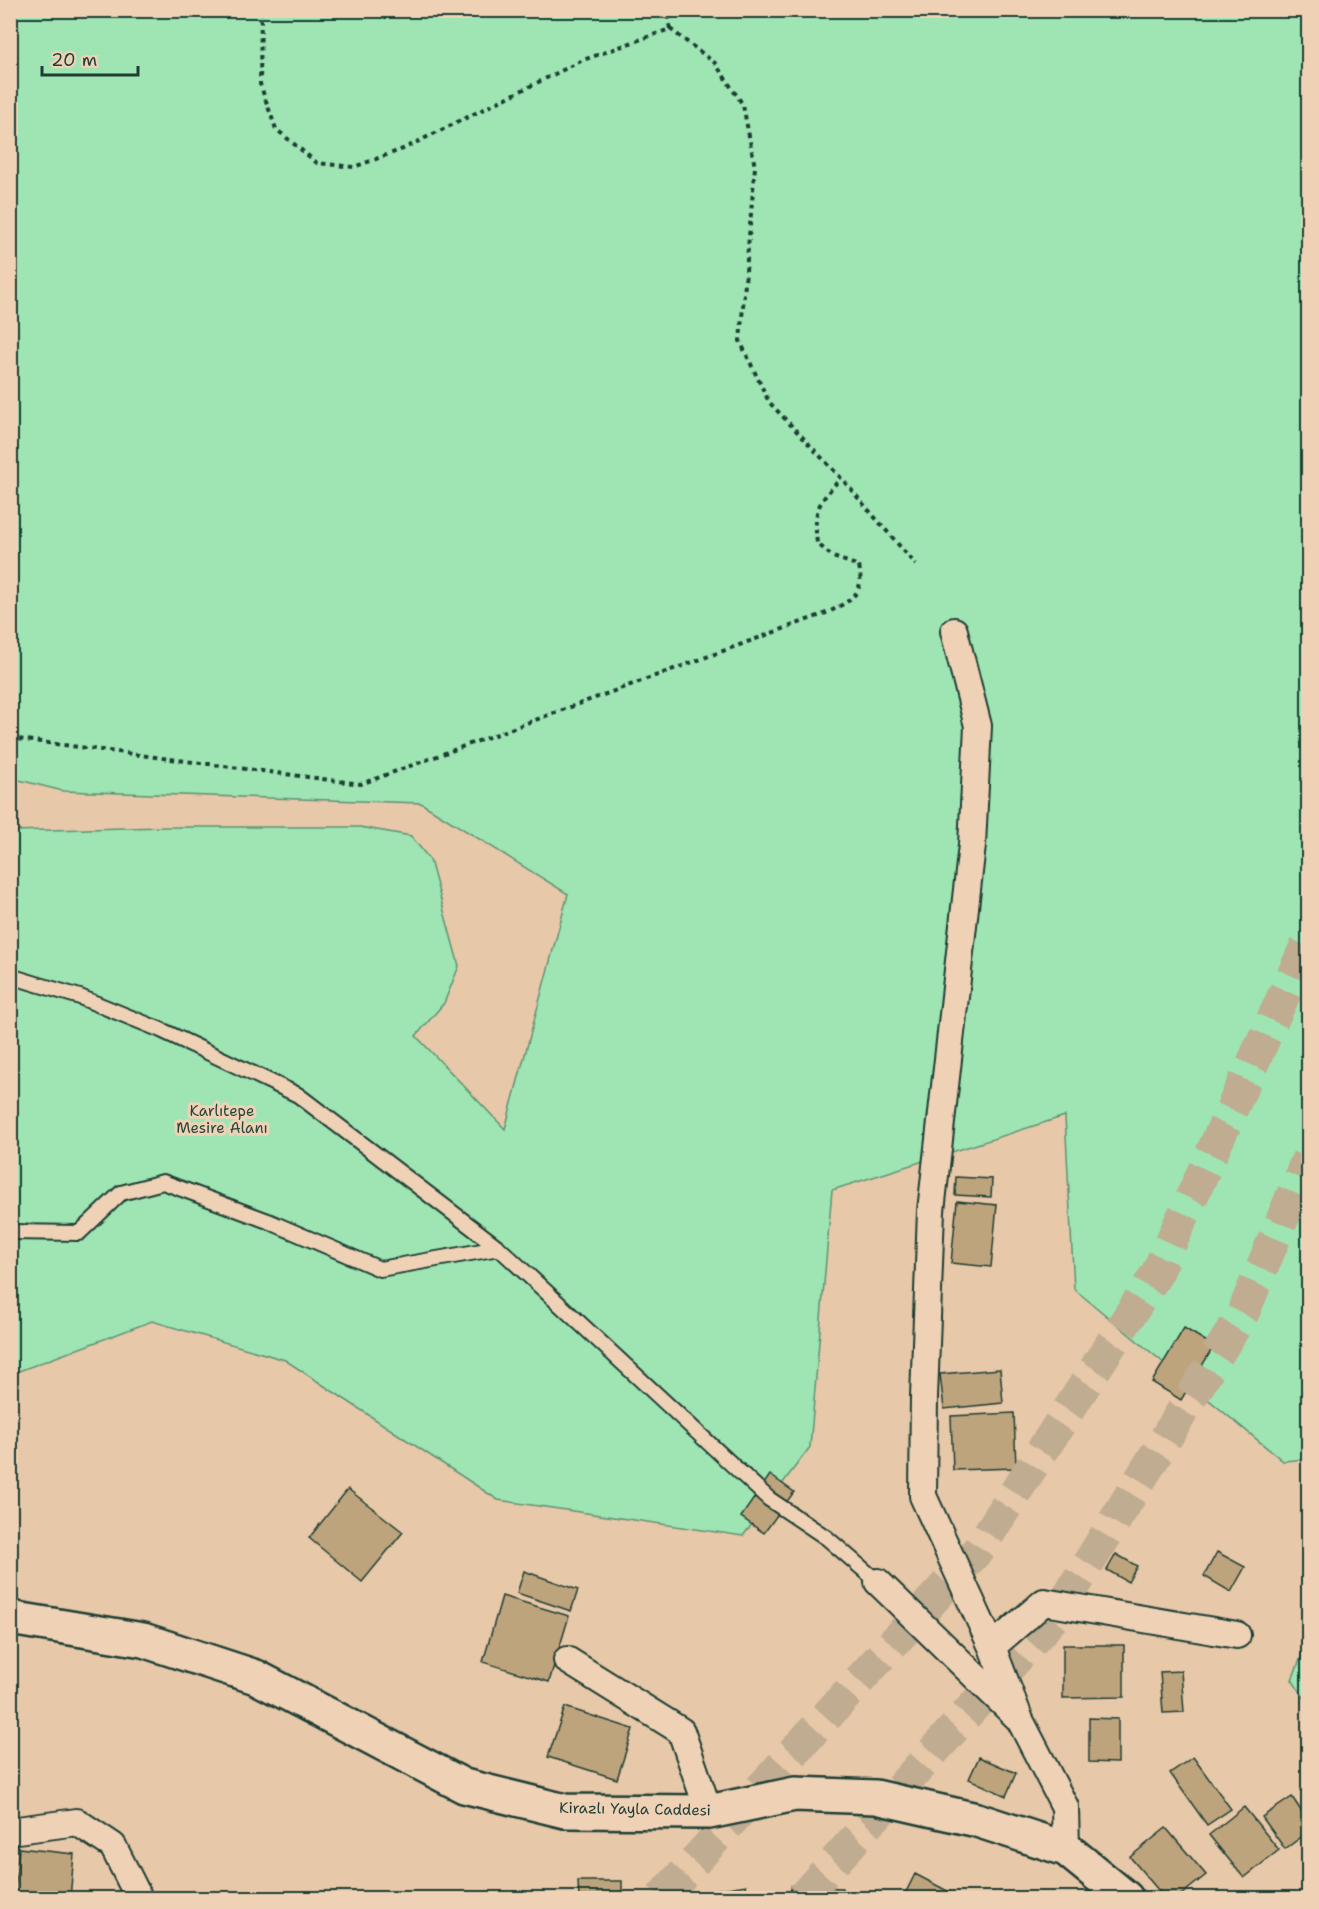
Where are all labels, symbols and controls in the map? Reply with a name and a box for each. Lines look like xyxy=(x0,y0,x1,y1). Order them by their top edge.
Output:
scale bar xyxy=(42,39,138,77)
text: 20 m xyxy=(51,48,97,72)
park label: Karlıtepe Mesire Alanı xyxy=(176,1101,268,1138)
street label: Kirazlı Yayla Caddesi xyxy=(559,1798,711,1820)

